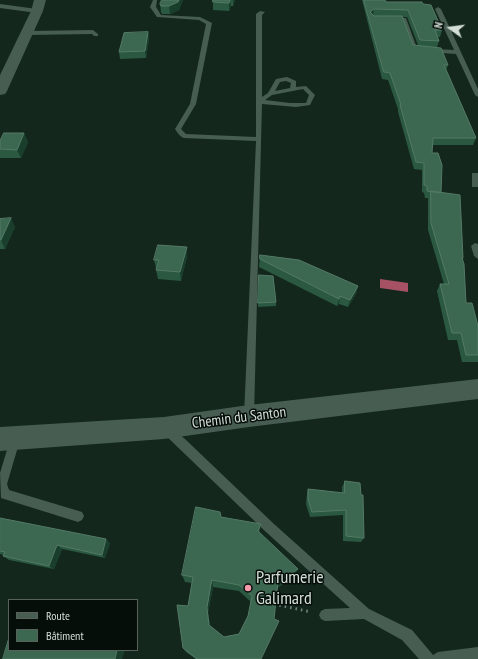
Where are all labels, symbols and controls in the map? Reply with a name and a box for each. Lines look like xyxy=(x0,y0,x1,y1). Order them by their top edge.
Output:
north arrow xyxy=(430,8,470,48)
text: N xyxy=(431,21,446,30)
street label: Chemin du Santon xyxy=(191,403,287,433)
place label: Parfumerie Galimard xyxy=(256,567,324,610)
marker: Parfumerie Galimard xyxy=(243,583,253,593)
legend xyxy=(8,599,138,651)
text: Route xyxy=(46,608,70,623)
text: Bâtiment xyxy=(46,628,84,643)

